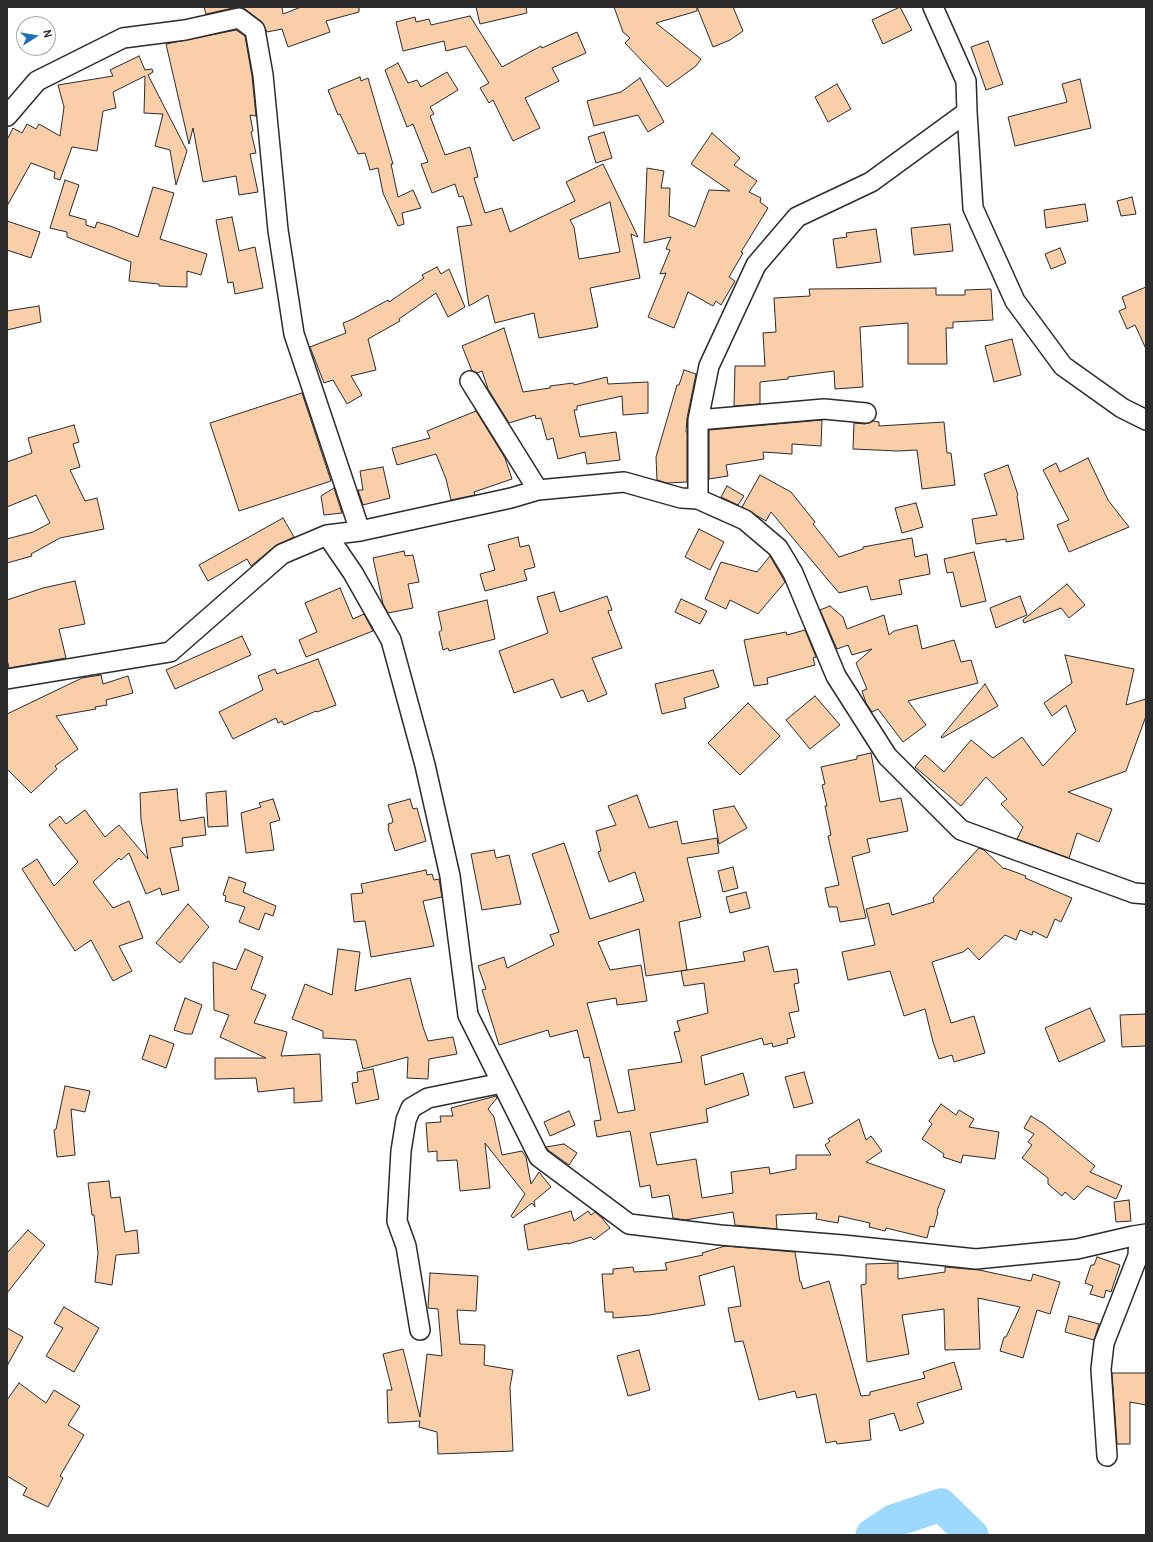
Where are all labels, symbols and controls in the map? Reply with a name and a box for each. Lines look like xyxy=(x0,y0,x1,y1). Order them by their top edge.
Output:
north arrow xyxy=(16,16,56,56)
text: N xyxy=(40,29,54,39)

